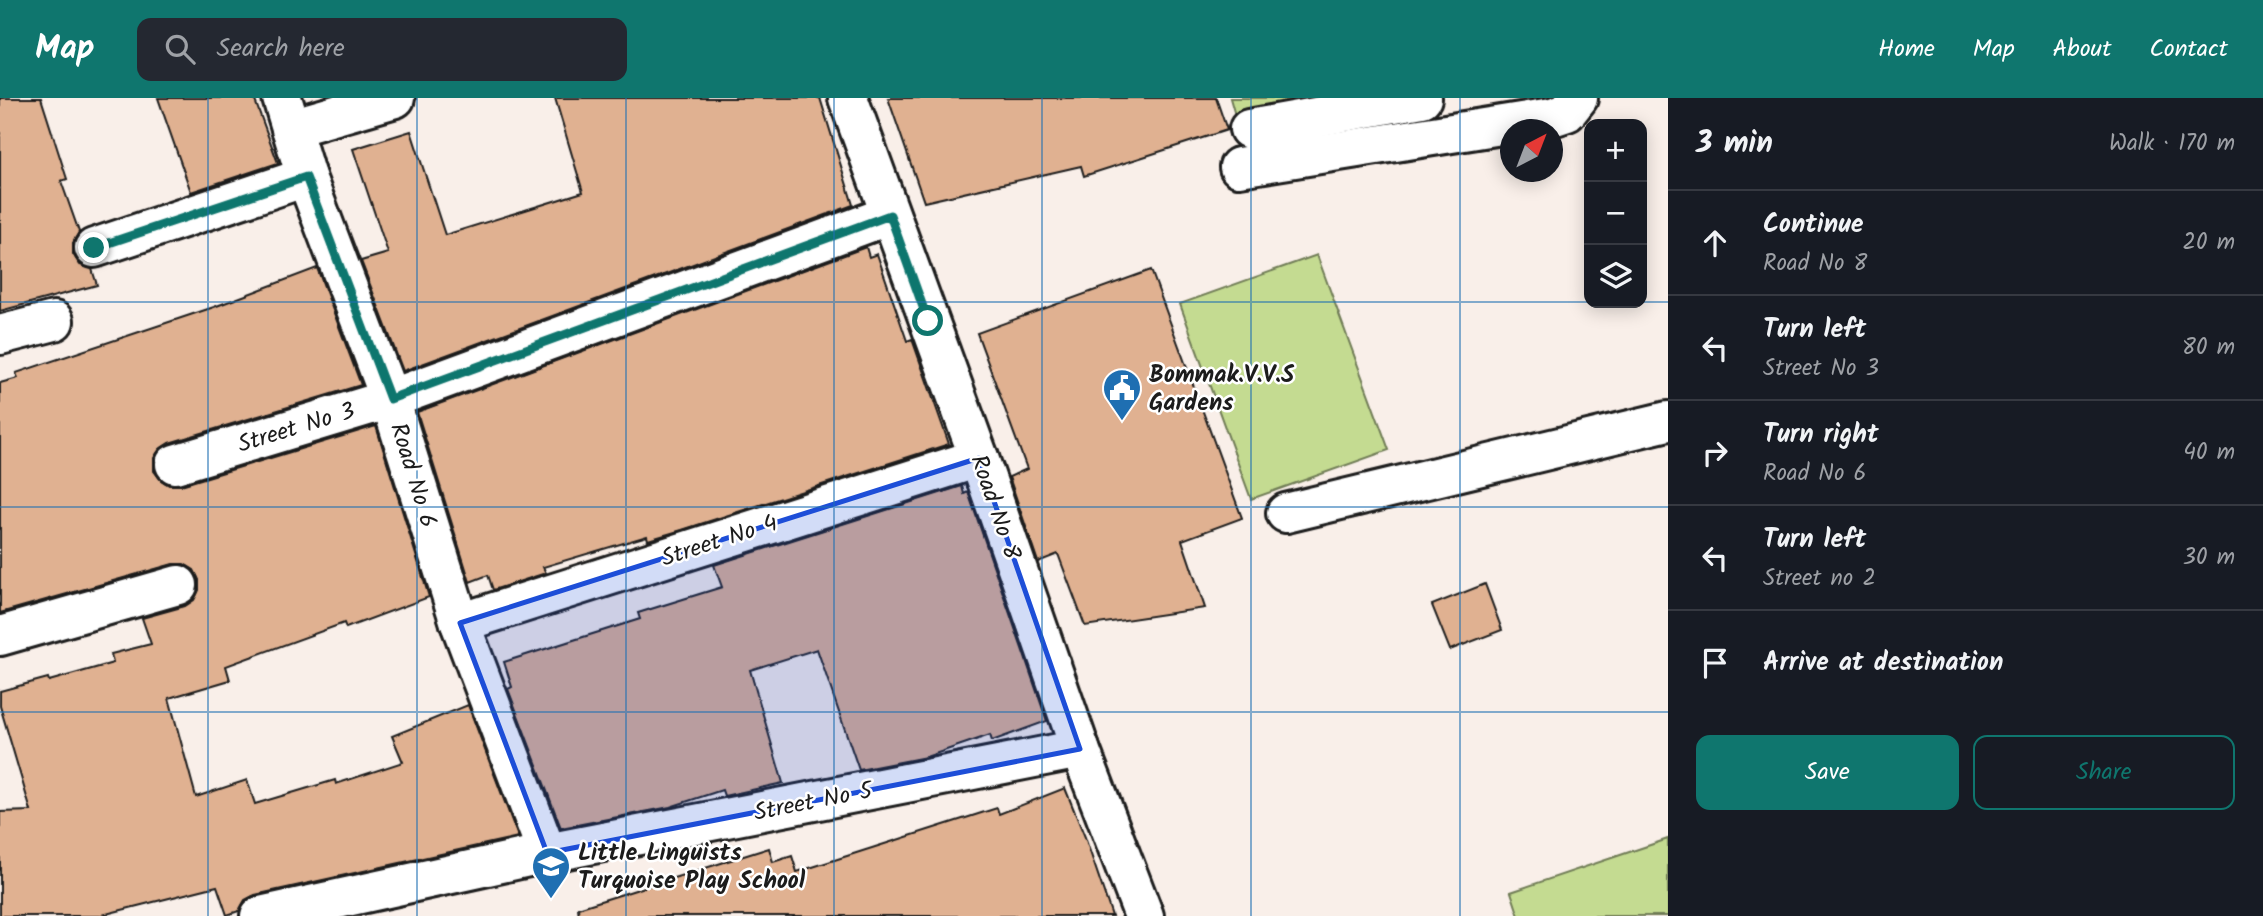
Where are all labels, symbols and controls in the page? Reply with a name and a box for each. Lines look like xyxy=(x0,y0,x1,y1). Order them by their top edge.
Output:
search box xyxy=(137,18,627,81)
text: Map xyxy=(35,23,95,76)
text: Search here xyxy=(217,28,345,70)
icon: search xyxy=(161,30,199,68)
text: Home xyxy=(1878,30,1935,69)
text: Map xyxy=(1973,30,2015,69)
text: About xyxy=(2053,30,2111,69)
text: Contact xyxy=(2149,30,2228,69)
north arrow xyxy=(1500,119,1563,182)
map controls xyxy=(1584,119,1647,308)
button: + xyxy=(1584,119,1647,182)
text: 3 min xyxy=(1696,120,1773,168)
text: Walk · 170 m xyxy=(2109,126,2235,162)
button: − xyxy=(1584,182,1647,245)
text: Continue xyxy=(1763,204,1864,246)
icon: ahead xyxy=(1696,224,1734,262)
text: 20 m xyxy=(2183,225,2235,261)
route end xyxy=(78,232,109,263)
button: layers xyxy=(1584,245,1647,308)
text: Road No 8 xyxy=(1763,246,1867,282)
route start xyxy=(912,305,943,336)
text: Turn left xyxy=(1763,309,1866,351)
icon: left xyxy=(1696,329,1734,367)
text: 80 m xyxy=(2182,330,2235,366)
text: Street No 3 xyxy=(1763,351,1879,387)
place label: Bommak.V.V.S Gardens xyxy=(1149,356,1295,423)
public building icon: Bommak.V.V.S Gardens xyxy=(1101,367,1143,422)
street label: Street No 3 xyxy=(233,392,360,465)
text: Turn right xyxy=(1763,414,1879,456)
street label: Road No 6 xyxy=(378,418,447,533)
icon: right xyxy=(1696,434,1734,472)
text: 40 m xyxy=(2183,435,2235,471)
street label: Road No 8 xyxy=(958,450,1031,566)
text: Road No 6 xyxy=(1763,456,1866,492)
street label: Street No 4 xyxy=(656,504,783,579)
text: Turn left xyxy=(1763,519,1866,561)
icon: left xyxy=(1696,539,1734,577)
text: 30 m xyxy=(2183,540,2235,576)
text: Street no 2 xyxy=(1763,561,1876,597)
text: Arrive at destination xyxy=(1763,642,2003,684)
icon: arrive xyxy=(1696,644,1734,682)
button: Save xyxy=(1696,735,1959,810)
button: Share xyxy=(1973,735,2235,810)
street label: Street No 5 xyxy=(751,771,878,833)
place label: Little Linguists Turquoise Play School xyxy=(578,834,806,901)
school or university icon: Little Linguists Turquoise Play School xyxy=(530,845,572,900)

